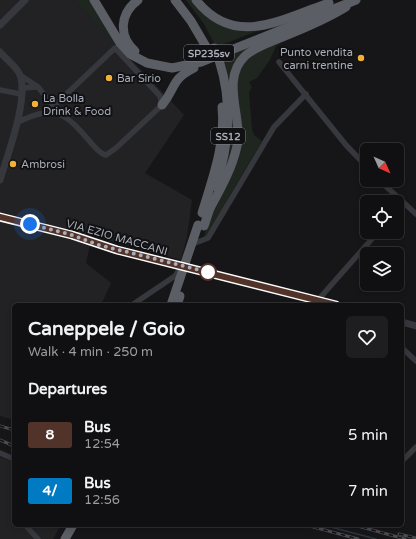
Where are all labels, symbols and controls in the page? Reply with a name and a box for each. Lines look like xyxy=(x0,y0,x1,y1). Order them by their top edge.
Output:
road number: SP235sv xyxy=(184,45,234,61)
place label: Punto vendita carni trentine xyxy=(280,46,353,72)
marker: Punto vendita carni trentine xyxy=(356,53,366,63)
place label: Bar Sirio xyxy=(117,72,161,85)
marker: Bar Sirio xyxy=(104,73,114,83)
place label: La Bolla Drink & Food xyxy=(43,92,111,118)
marker: La Bolla Drink & Food xyxy=(30,99,40,109)
road number: SS12 xyxy=(211,128,245,144)
north arrow xyxy=(360,143,404,187)
map controls xyxy=(360,143,404,291)
place label: Ambrosi xyxy=(21,158,65,171)
marker: Ambrosi xyxy=(8,159,18,169)
button: locate xyxy=(360,195,404,239)
your location xyxy=(20,214,40,234)
street label: VIA EZIO MACCANI xyxy=(65,217,169,258)
button: layers xyxy=(360,247,404,291)
unlabelled marker xyxy=(199,263,217,281)
button: heart xyxy=(346,316,388,358)
text: Caneppele / Goio xyxy=(28,318,185,340)
text: Walk · 4 min · 250 m xyxy=(28,344,153,360)
text: Departures xyxy=(28,380,107,398)
text: Bus xyxy=(84,418,111,436)
text: 8 xyxy=(46,426,54,443)
text: 5 min xyxy=(348,426,388,444)
text: 12:54 xyxy=(84,436,120,452)
text: Bus xyxy=(84,474,111,492)
text: 4/ xyxy=(43,482,58,499)
text: 7 min xyxy=(348,482,388,500)
text: 12:56 xyxy=(84,492,120,508)

